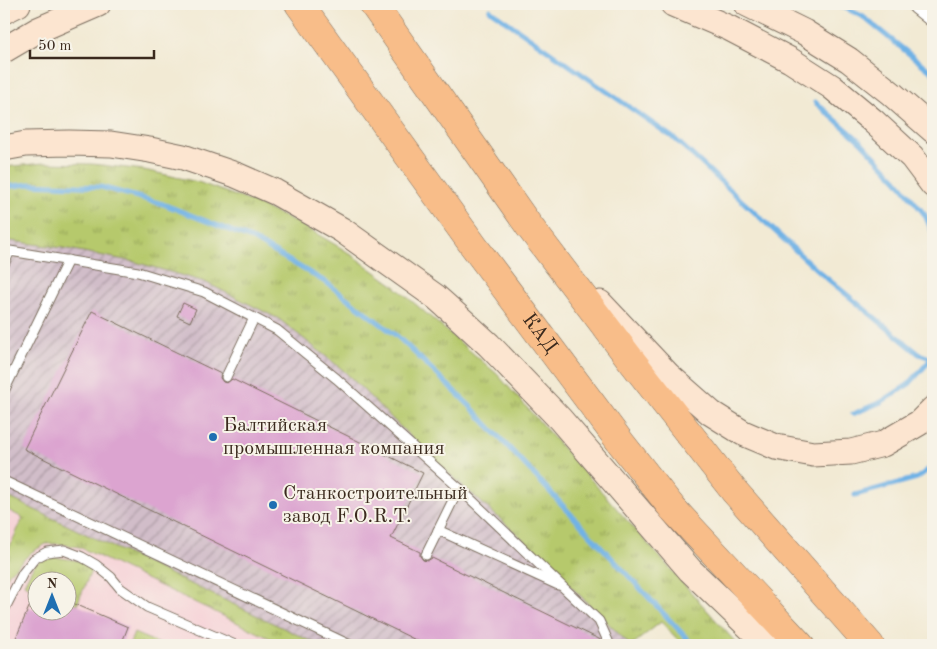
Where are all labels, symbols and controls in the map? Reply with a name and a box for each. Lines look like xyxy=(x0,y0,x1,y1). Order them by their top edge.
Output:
scale bar xyxy=(30,28,154,60)
text: 50 m xyxy=(38,39,72,54)
street label: КАД xyxy=(518,310,561,358)
place label: Балтийская промышленная компания xyxy=(223,416,445,459)
marker: Балтийская промышленная компания xyxy=(207,431,219,443)
place label: Станкостроительный завод F.O.R.T. xyxy=(283,484,468,527)
marker: Станкостроительный завод F.O.R.T. xyxy=(267,499,279,511)
north arrow xyxy=(28,572,78,622)
text: N xyxy=(47,577,58,591)

